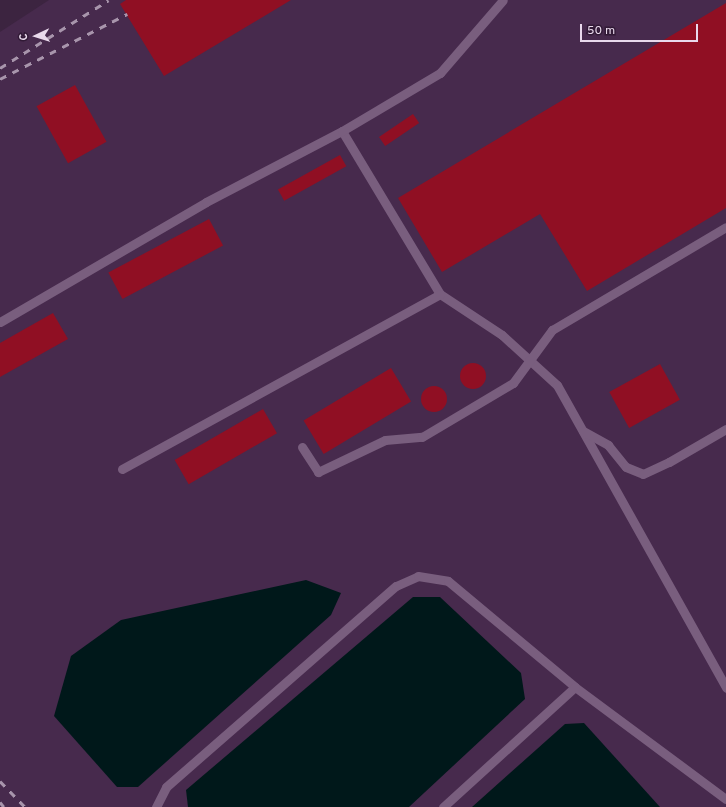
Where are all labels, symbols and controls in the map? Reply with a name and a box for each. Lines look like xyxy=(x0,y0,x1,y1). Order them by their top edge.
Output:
north arrow xyxy=(16,16,56,56)
scale bar xyxy=(582,16,700,42)
text: 50 m xyxy=(587,23,615,39)
text: С xyxy=(17,33,31,41)

